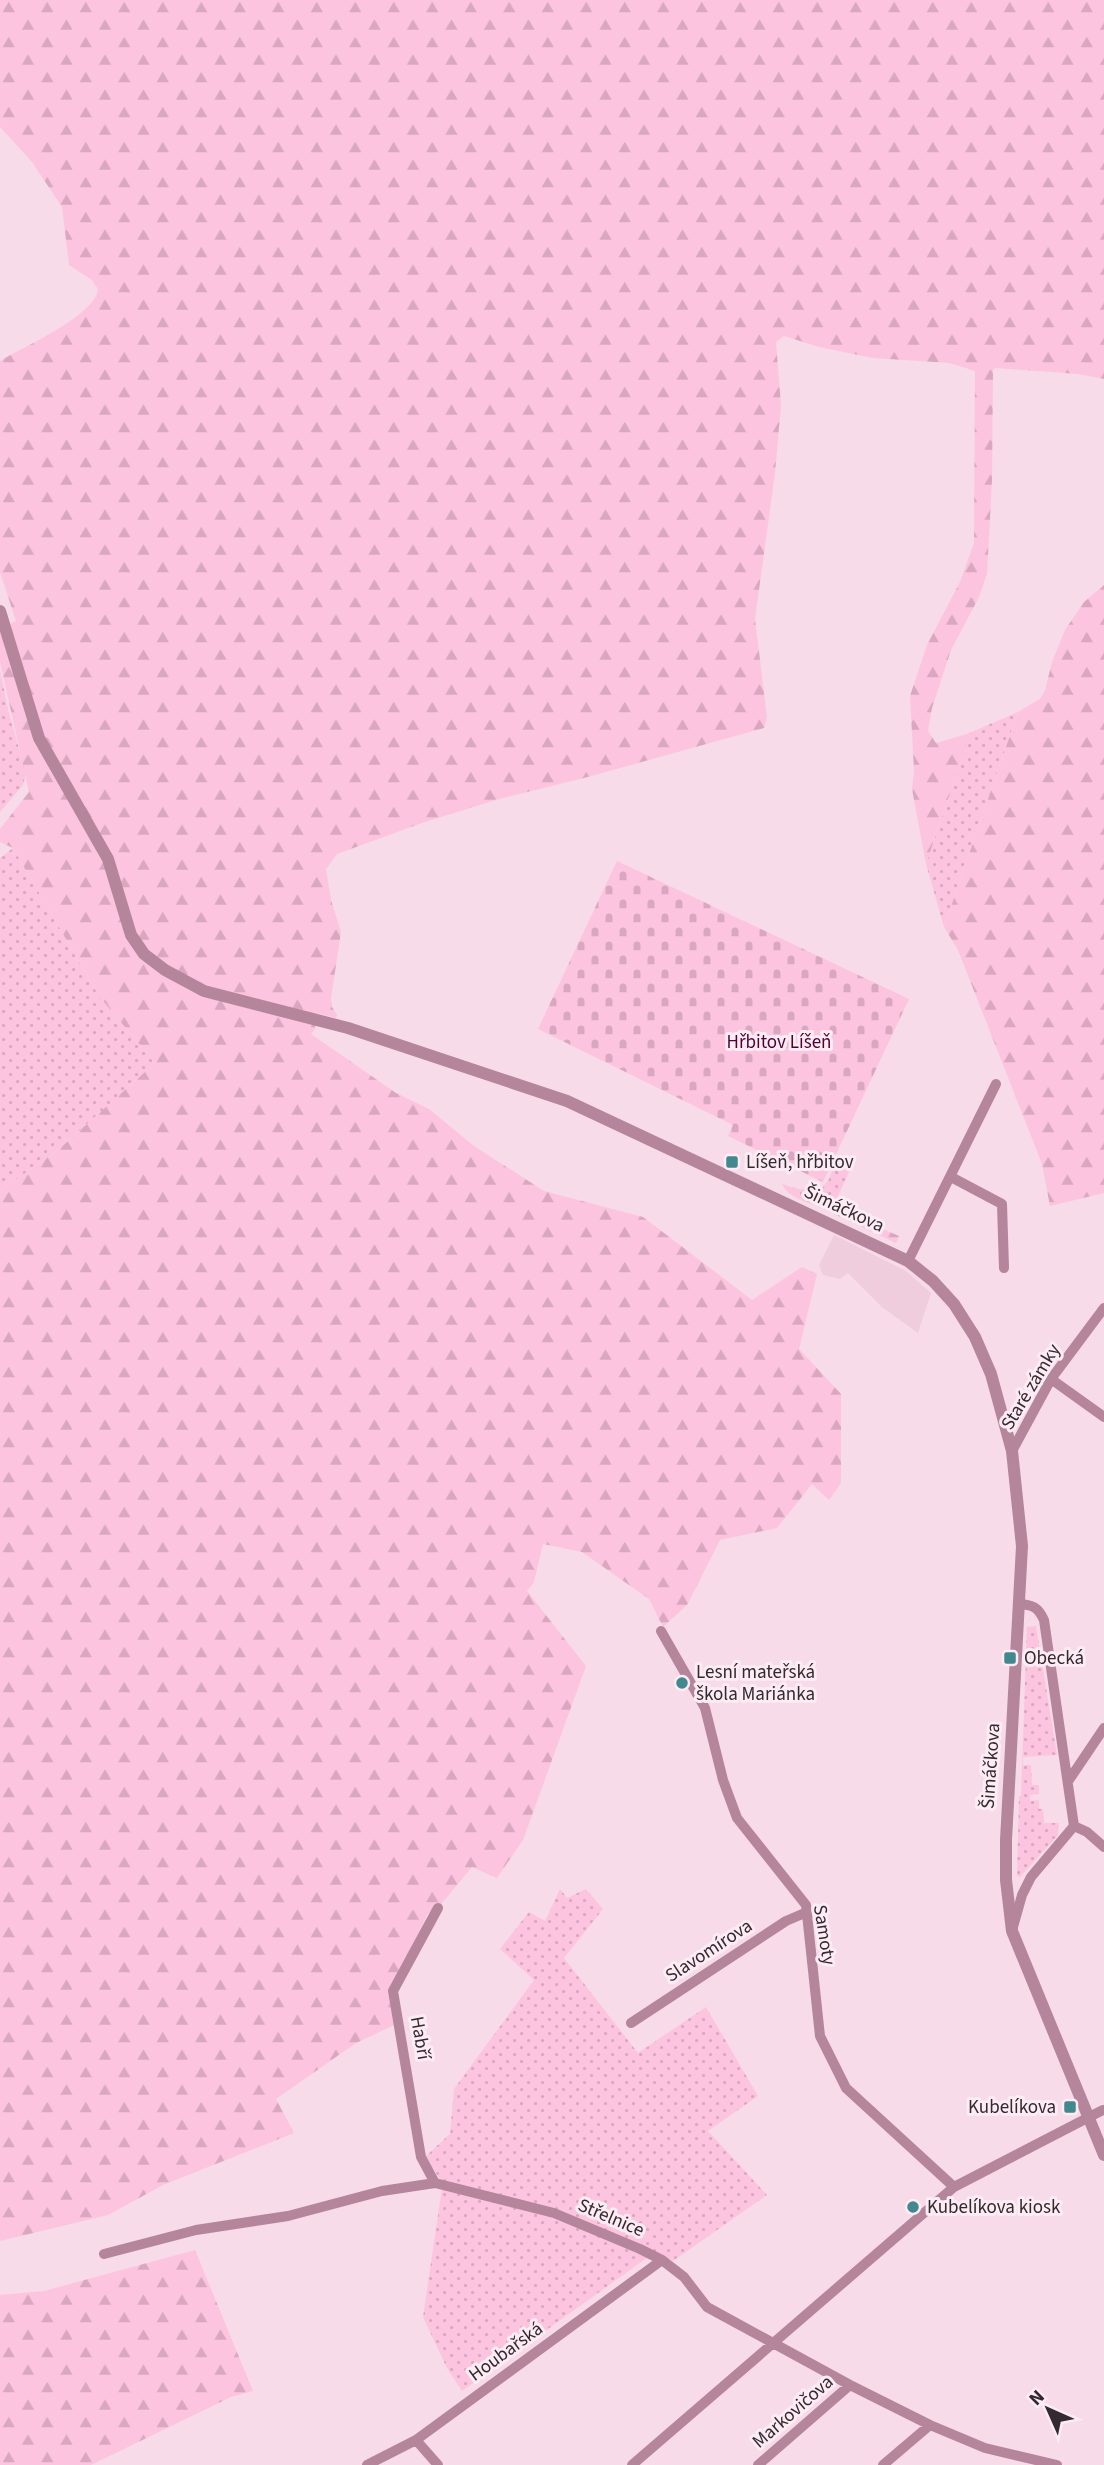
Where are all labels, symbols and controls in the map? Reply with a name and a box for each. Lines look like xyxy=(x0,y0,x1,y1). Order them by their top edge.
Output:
park label: Hřbitov Líšeň xyxy=(727,1029,831,1056)
place label: Líšeň, hřbitov xyxy=(746,1149,854,1176)
marker: Líšeň, hřbitov xyxy=(724,1154,740,1170)
street label: Šimáčkova xyxy=(799,1179,889,1239)
street label: Staré zámky xyxy=(995,1339,1067,1435)
place label: Obecká xyxy=(1024,1645,1084,1672)
marker: Obecká xyxy=(1002,1650,1018,1666)
place label: Lesní mateřská škola Mariánka xyxy=(696,1659,815,1708)
marker: Lesní mateřská škola Mariánka xyxy=(674,1675,690,1691)
street label: Šimáčkova xyxy=(975,1722,1007,1810)
street label: Samoty xyxy=(806,1903,842,1967)
street label: Slavomírova xyxy=(660,1913,758,1989)
street label: Habří xyxy=(403,2014,437,2063)
place label: Kubelíkova xyxy=(968,2094,1056,2121)
marker: Kubelíkova xyxy=(1062,2099,1078,2115)
street label: Střelnice xyxy=(574,2192,648,2244)
place label: Kubelíkova kiosk xyxy=(927,2194,1061,2221)
marker: Kubelíkova kiosk xyxy=(905,2199,921,2215)
street label: Houbařská xyxy=(463,2316,549,2388)
street label: Markovičova xyxy=(747,2369,839,2455)
north arrow xyxy=(1013,2374,1083,2444)
text: N xyxy=(1023,2384,1051,2412)

